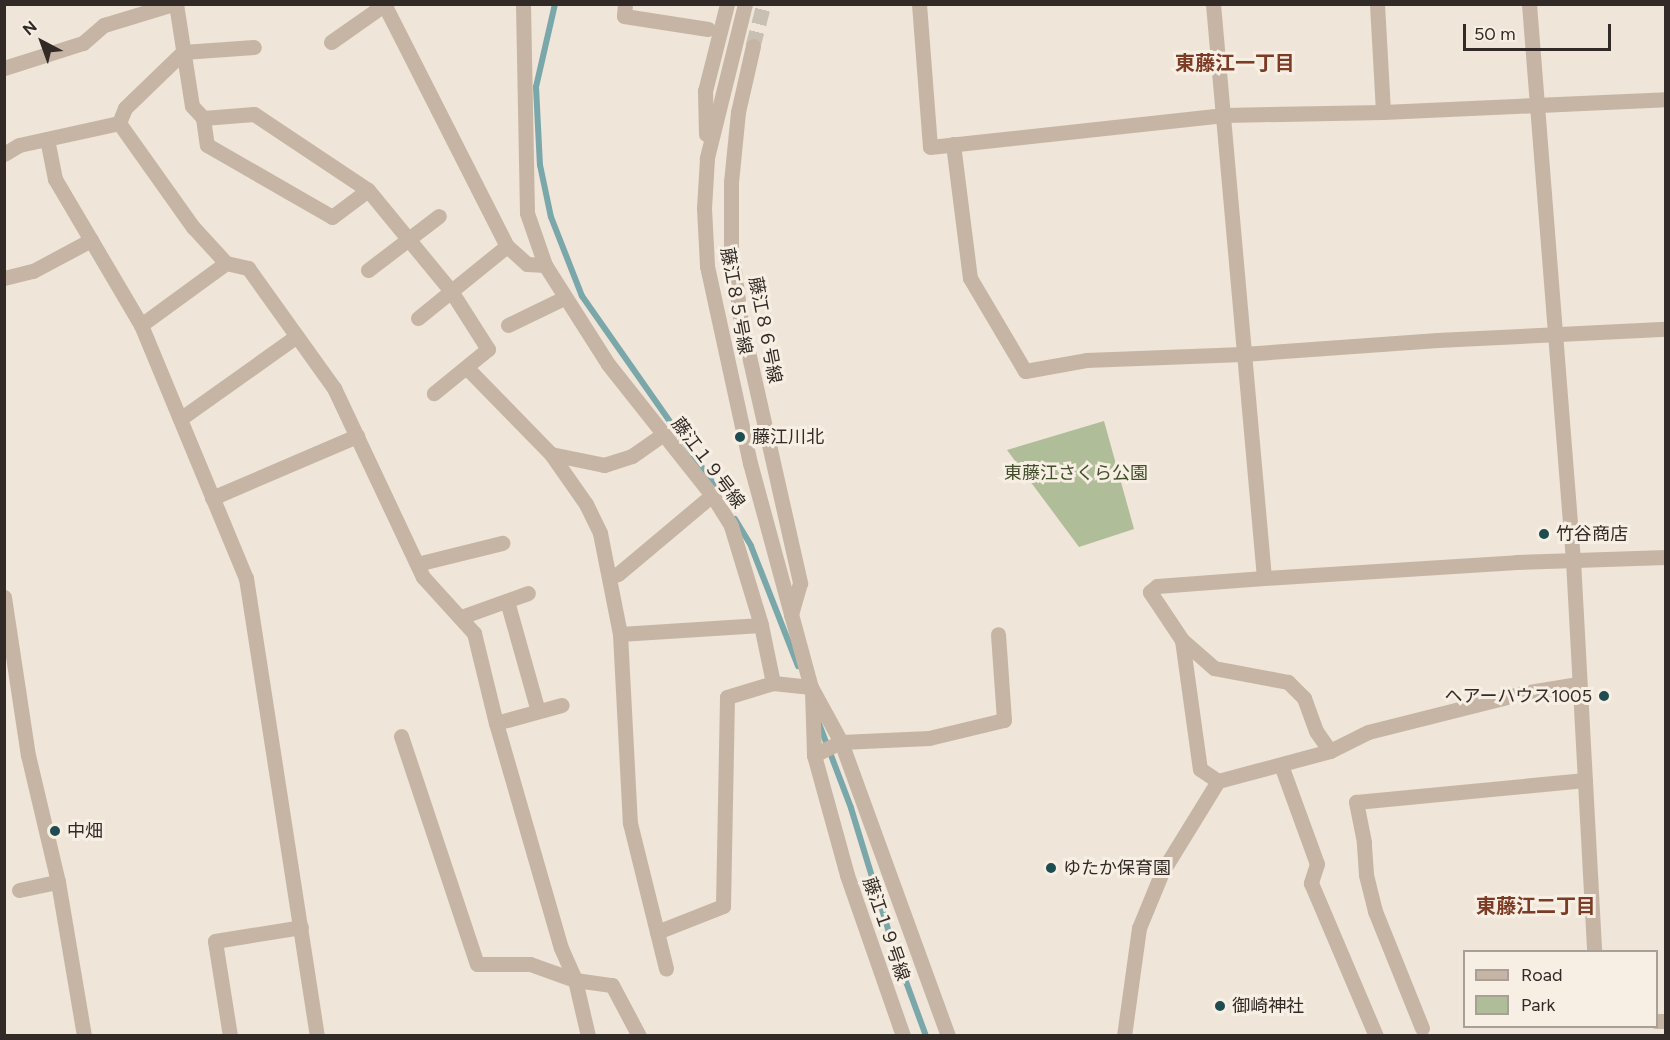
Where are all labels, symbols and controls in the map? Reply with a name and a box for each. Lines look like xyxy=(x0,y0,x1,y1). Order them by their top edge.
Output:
north arrow xyxy=(12,12,72,72)
scale bar xyxy=(1466,12,1614,50)
text: N xyxy=(19,17,41,39)
text: 50 m xyxy=(1474,23,1516,45)
district label: 東藤江一丁目 xyxy=(1175,51,1295,75)
street label: 藤江８５号線 xyxy=(716,246,756,356)
street label: 藤江８６号線 xyxy=(744,275,786,385)
street label: 藤江１９号線 xyxy=(667,413,749,513)
place label: 藤江川北 xyxy=(752,426,824,448)
marker: 藤江川北 xyxy=(733,430,747,444)
park label: 東藤江さくら公園 xyxy=(1004,462,1148,484)
place label: 竹谷商店 xyxy=(1556,523,1628,545)
marker: 竹谷商店 xyxy=(1537,527,1551,541)
place label: ヘアーハウス1005 xyxy=(1444,685,1592,707)
marker: ヘアーハウス1005 xyxy=(1597,689,1611,703)
place label: 中畑 xyxy=(67,820,103,842)
marker: 中畑 xyxy=(48,824,62,838)
place label: ゆたか保育園 xyxy=(1063,857,1171,879)
marker: ゆたか保育園 xyxy=(1044,861,1058,875)
street label: 藤江１９号線 xyxy=(858,874,914,984)
district label: 東藤江二丁目 xyxy=(1476,894,1596,918)
legend xyxy=(1463,950,1658,1028)
text: Road xyxy=(1521,964,1562,986)
text: Park xyxy=(1521,994,1555,1016)
place label: 御崎神社 xyxy=(1232,995,1304,1017)
marker: 御崎神社 xyxy=(1213,999,1227,1013)

